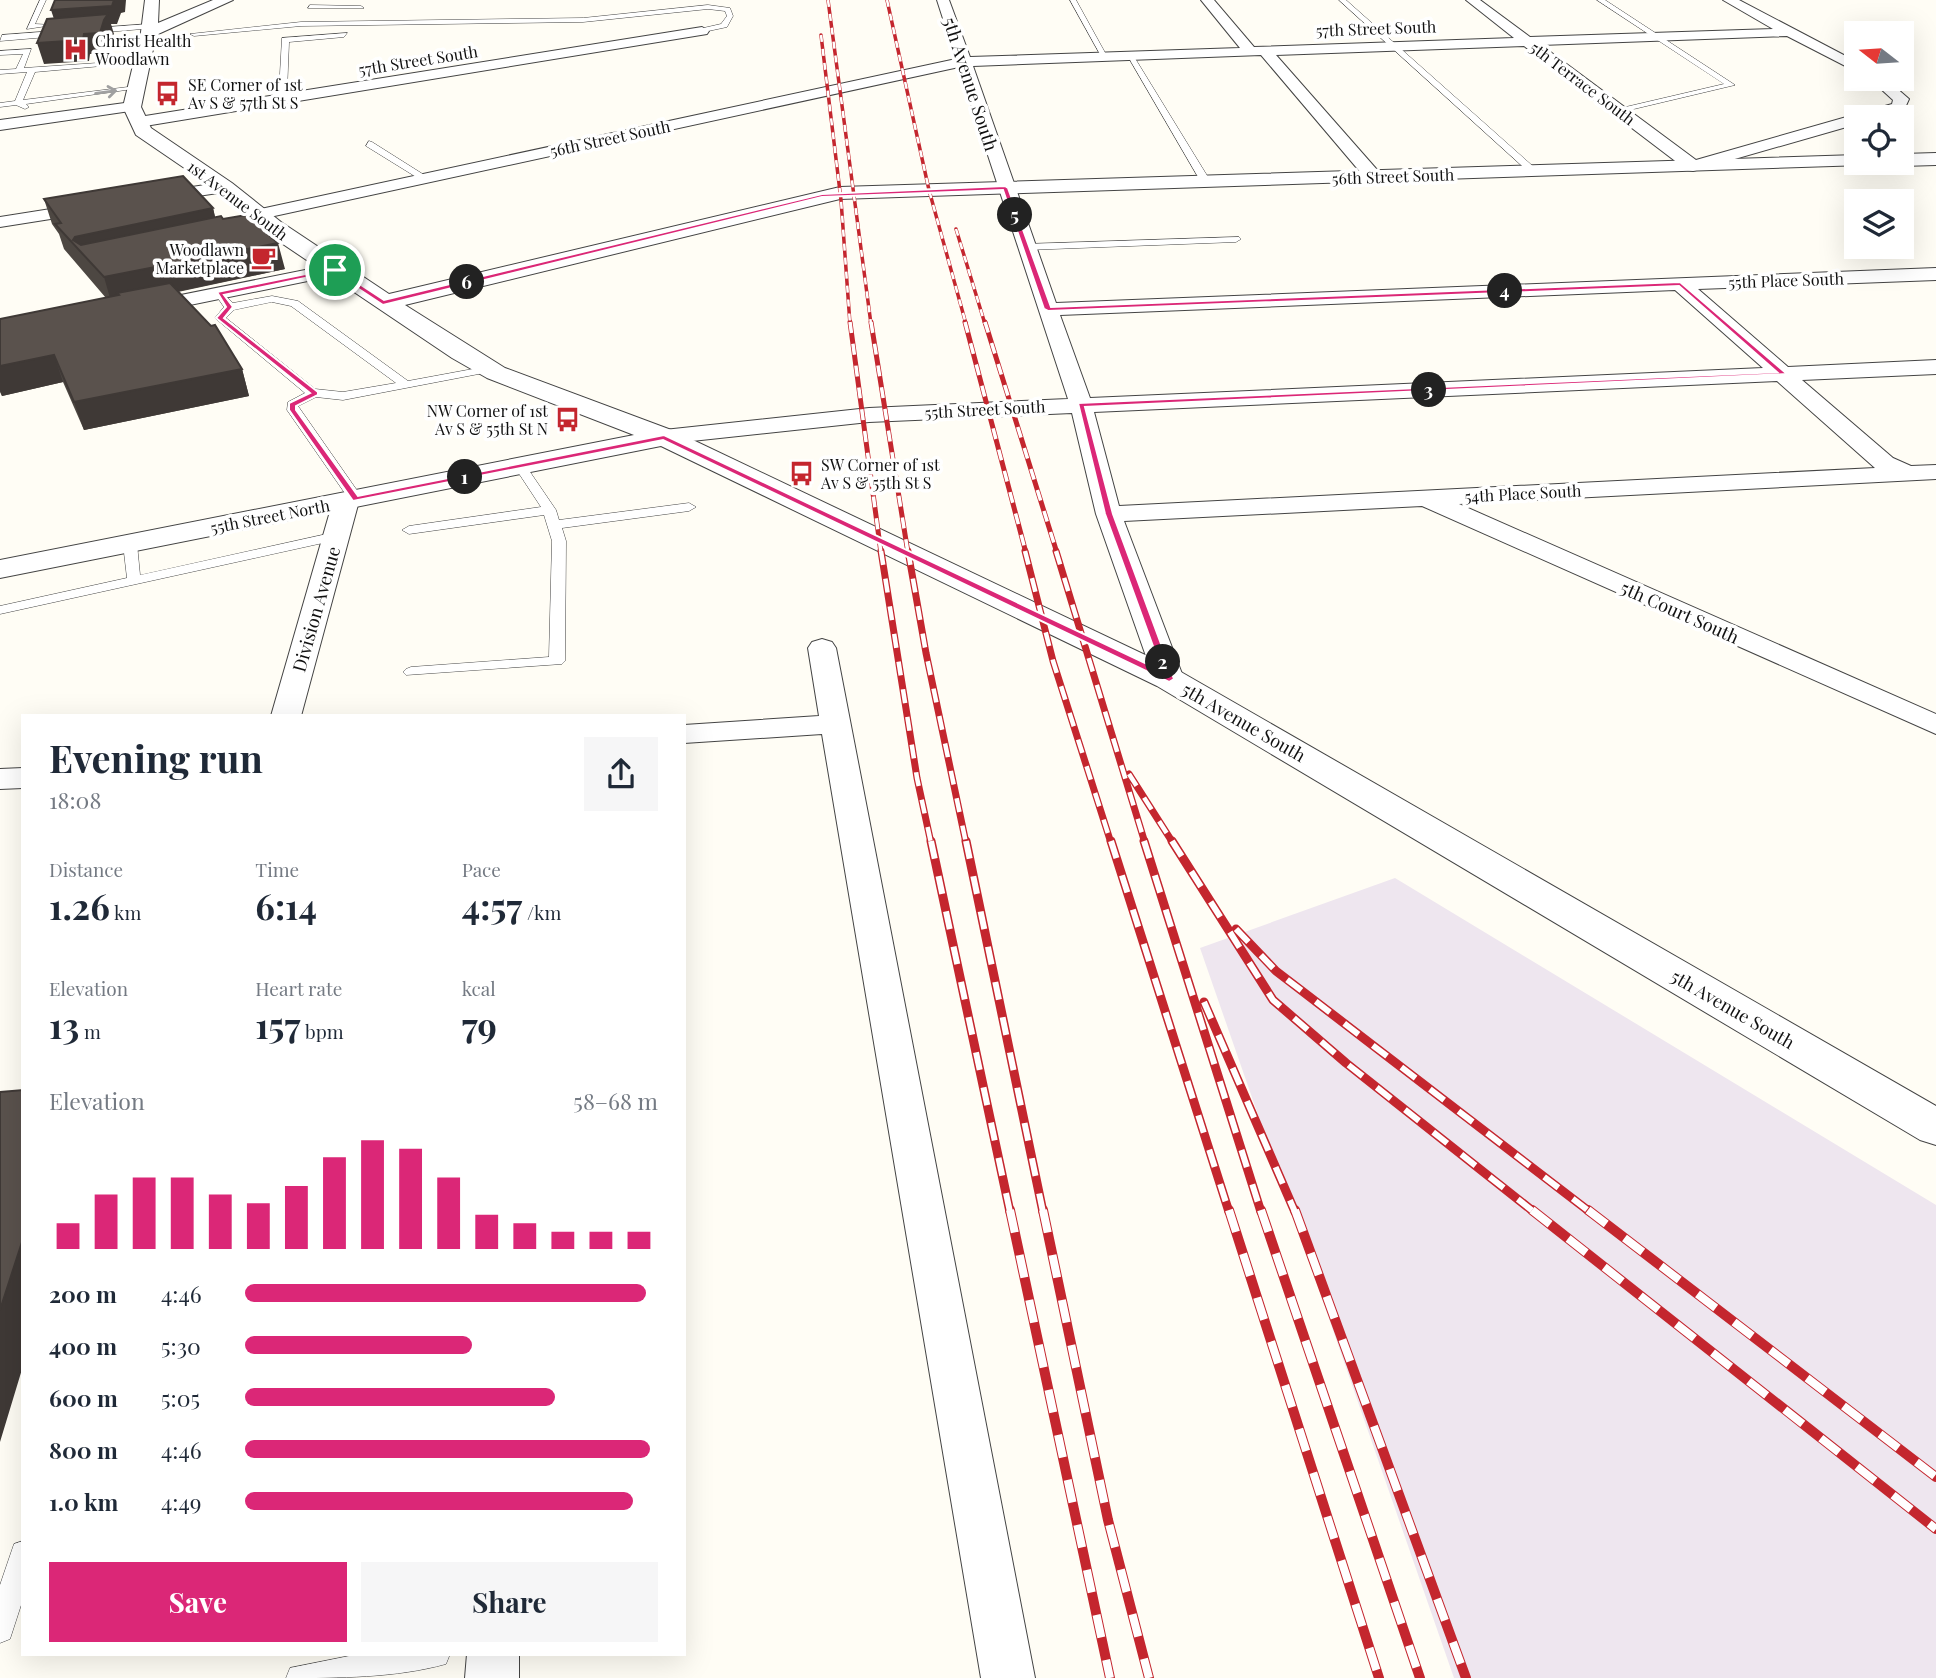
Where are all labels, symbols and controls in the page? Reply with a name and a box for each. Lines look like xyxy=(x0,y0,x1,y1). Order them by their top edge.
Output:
street label: 5th Avenue South xyxy=(938,14,1004,154)
street label: 57th Street South xyxy=(1315,15,1437,41)
north arrow xyxy=(1844,21,1914,91)
map controls xyxy=(1844,21,1914,259)
place label: Christ Health Woodlawn xyxy=(94,30,192,69)
hospital icon: Christ Health Woodlawn xyxy=(61,35,89,63)
street label: 5th Terrace South xyxy=(1526,37,1640,130)
street label: 57th Street South xyxy=(357,40,480,80)
place label: SE Corner of 1st Av S & 57th St S xyxy=(187,74,303,113)
bus stop icon: SE Corner of 1st Av S & 57th St S xyxy=(154,79,182,107)
one-way arrow xyxy=(94,85,116,98)
button: locate xyxy=(1844,105,1914,175)
street label: 56th Street South xyxy=(548,115,673,161)
street label: 1st Avenue South xyxy=(184,155,293,245)
street label: 56th Street South xyxy=(1331,163,1455,189)
button: layers xyxy=(1844,189,1914,259)
pin: 5 xyxy=(998,198,1032,232)
text: 5 xyxy=(1010,201,1019,227)
place label: Woodlawn Marketplace xyxy=(156,239,244,278)
pin xyxy=(305,240,365,300)
cafe icon: Woodlawn Marketplace xyxy=(250,244,278,272)
icon: arrive xyxy=(316,251,354,289)
pin: 6 xyxy=(449,264,484,300)
street label: 55th Place South xyxy=(1728,267,1845,293)
text: 6 xyxy=(461,268,472,294)
pin: 4 xyxy=(1488,274,1522,308)
text: 4 xyxy=(1499,277,1510,303)
pin: 3 xyxy=(1412,372,1446,408)
text: 3 xyxy=(1424,376,1433,402)
street label: 55th Street South xyxy=(924,395,1046,423)
place label: NW Corner of 1st Av S & 55th St N xyxy=(427,400,548,439)
bus stop icon: NW Corner of 1st Av S & 55th St N xyxy=(554,405,582,433)
place label: SW Corner of 1st Av S & 55th St S xyxy=(820,454,940,493)
bus stop icon: SW Corner of 1st Av S & 55th St S xyxy=(787,459,815,487)
pin: 1 xyxy=(448,460,482,494)
text: 1 xyxy=(461,463,468,489)
street label: 54th Place South xyxy=(1464,479,1583,507)
street label: 55th Street North xyxy=(209,494,332,538)
street label: Division Avenue xyxy=(287,543,345,675)
street label: 5th Court South xyxy=(1617,575,1743,649)
pin: 2 xyxy=(1146,644,1180,680)
text: 2 xyxy=(1158,648,1167,674)
street label: 5th Avenue South xyxy=(1178,677,1311,767)
text: Evening run xyxy=(49,732,263,783)
button: share xyxy=(584,737,658,811)
text: 18:08 xyxy=(49,784,101,815)
text: Distance xyxy=(49,856,123,882)
text: Time xyxy=(255,856,299,882)
text: Pace xyxy=(462,856,501,882)
text: 1.26 xyxy=(49,882,110,929)
text: 6:14 xyxy=(255,882,317,929)
text: 4:57 xyxy=(462,882,522,929)
text: km xyxy=(110,899,141,925)
text: /km xyxy=(522,899,561,925)
street label: 5th Avenue South xyxy=(1667,964,1800,1054)
text: Elevation xyxy=(49,975,128,1001)
text: Heart rate xyxy=(255,975,342,1001)
text: kcal xyxy=(462,975,496,1001)
text: 13 xyxy=(49,1001,79,1048)
text: 157 xyxy=(255,1001,300,1048)
text: 79 xyxy=(462,1001,497,1048)
text: m xyxy=(79,1018,101,1044)
text: bpm xyxy=(300,1018,344,1044)
text: Elevation xyxy=(49,1085,145,1116)
text: 58–68 m xyxy=(573,1085,658,1116)
text: 200 m xyxy=(49,1278,117,1309)
text: 4:46 xyxy=(161,1278,202,1309)
text: 400 m xyxy=(49,1330,117,1361)
text: 5:30 xyxy=(161,1330,201,1361)
text: 600 m xyxy=(49,1382,118,1413)
text: 5:05 xyxy=(161,1382,200,1413)
text: 800 m xyxy=(49,1434,118,1465)
text: 4:46 xyxy=(161,1434,202,1465)
text: 1.0 km xyxy=(49,1486,118,1517)
text: 4:49 xyxy=(161,1486,202,1517)
button: Save xyxy=(49,1562,347,1642)
button: Share xyxy=(361,1562,658,1642)

